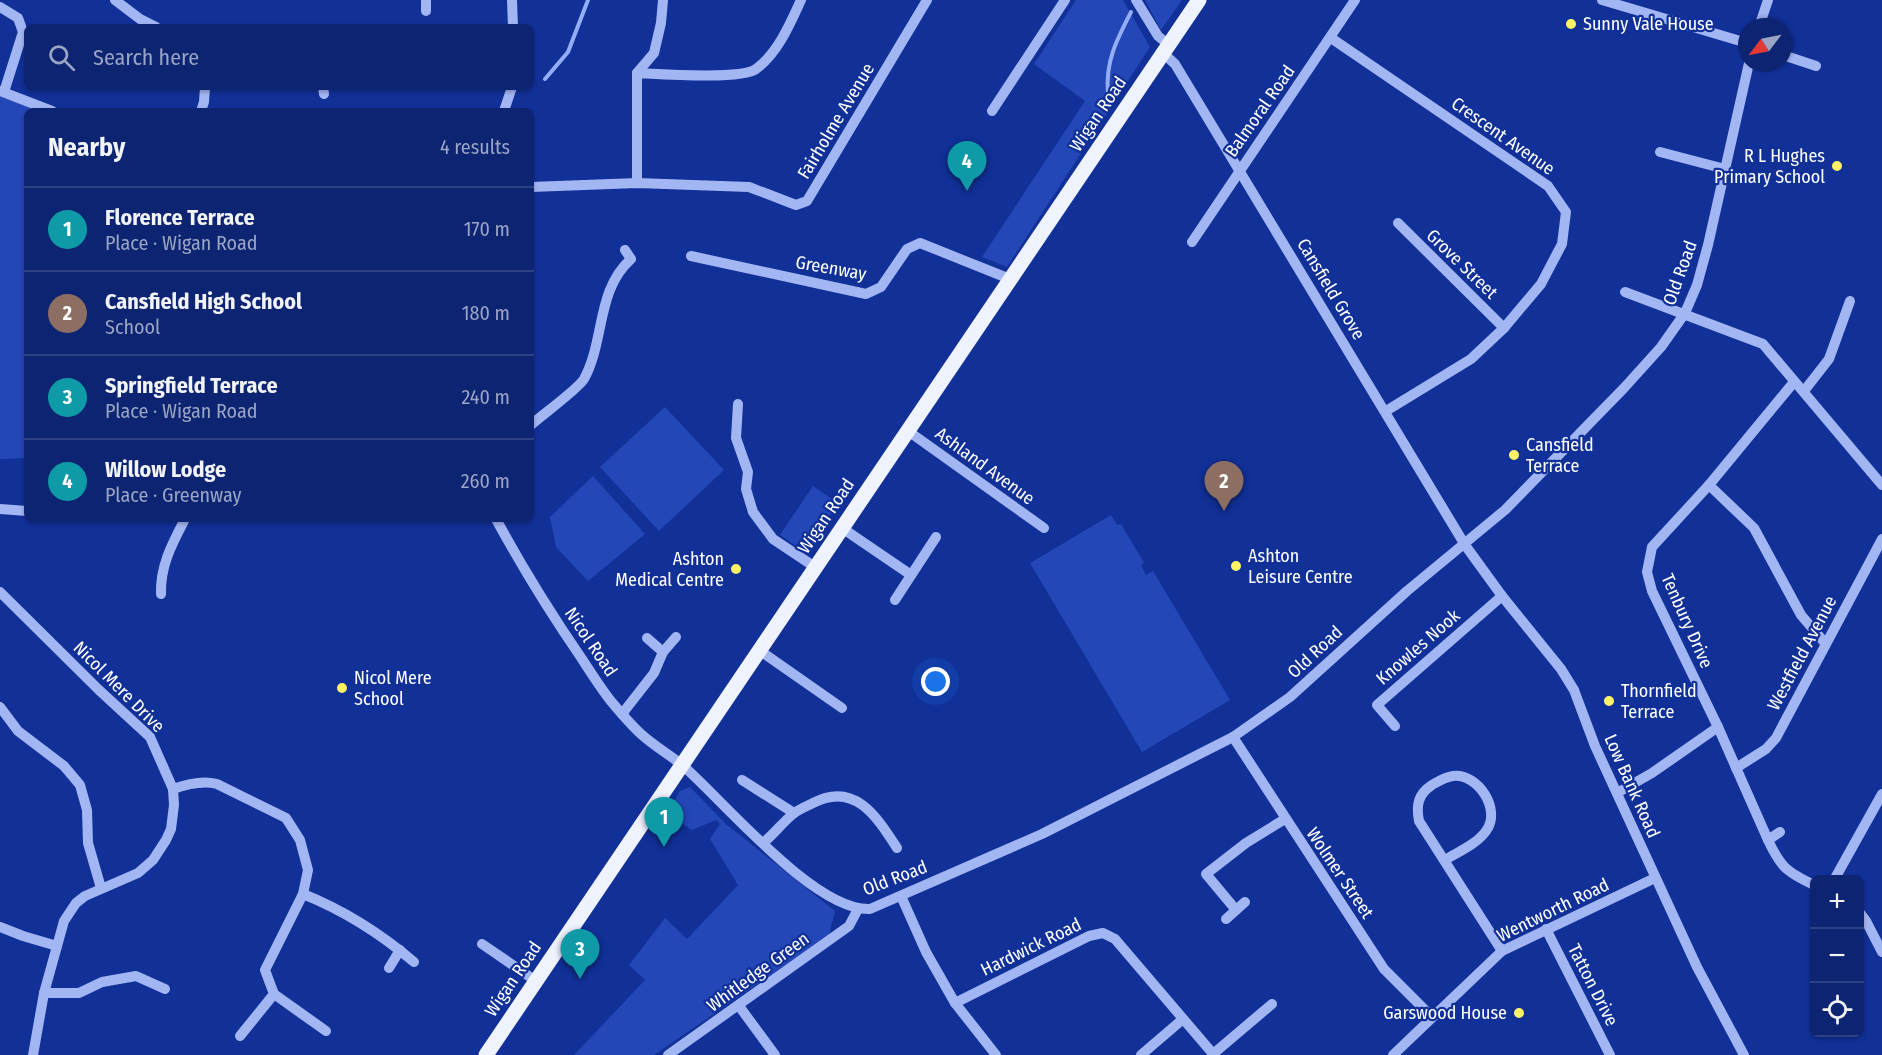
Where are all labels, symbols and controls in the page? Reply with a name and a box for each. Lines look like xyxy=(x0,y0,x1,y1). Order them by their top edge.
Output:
place label: Sunny Vale House xyxy=(1583,13,1714,35)
marker: Sunny Vale House xyxy=(1564,17,1578,31)
north arrow xyxy=(1738,18,1792,72)
search box xyxy=(24,24,534,90)
icon: search xyxy=(45,41,78,74)
text: Search here xyxy=(93,44,199,71)
street label: Fairholme Avenue xyxy=(793,59,879,183)
street label: Balmoral Road xyxy=(1220,61,1300,161)
street label: Wigan Road xyxy=(1065,72,1131,156)
street label: Crescent Avenue xyxy=(1447,92,1559,180)
text: Nearby xyxy=(48,132,125,163)
text: 4 results xyxy=(440,135,510,159)
pin: 4 xyxy=(948,142,986,191)
place label: R L Hughes Primary School xyxy=(1714,145,1825,188)
marker: R L Hughes Primary School xyxy=(1830,159,1844,173)
text: Florence Terrace xyxy=(105,204,255,231)
text: 1 xyxy=(63,217,72,241)
text: 170 m xyxy=(464,217,510,241)
street label: Grove Street xyxy=(1422,225,1502,304)
text: Place · Wigan Road xyxy=(105,231,257,255)
street label: Cansfield Grove xyxy=(1292,234,1370,344)
street label: Old Road xyxy=(1658,238,1702,308)
street label: Greenway xyxy=(794,251,868,285)
text: Cansfield High School xyxy=(105,288,302,315)
text: 2 xyxy=(63,301,72,325)
text: 180 m xyxy=(462,301,510,325)
text: School xyxy=(105,315,160,339)
text: Springfield Terrace xyxy=(105,372,278,399)
text: 3 xyxy=(63,385,72,409)
text: 240 m xyxy=(461,385,510,409)
text: Place · Wigan Road xyxy=(105,399,257,423)
street label: Ashland Avenue xyxy=(931,423,1039,510)
place label: Cansfield Terrace xyxy=(1526,434,1594,477)
marker: Cansfield Terrace xyxy=(1507,448,1521,462)
text: Willow Lodge xyxy=(105,456,226,483)
pin: 2 xyxy=(1204,462,1244,511)
text: 4 xyxy=(62,469,73,493)
text: 260 m xyxy=(461,469,510,493)
street label: Wigan Road xyxy=(793,474,859,558)
text: Place · Greenway xyxy=(105,483,241,507)
place label: Ashton Leisure Centre xyxy=(1248,545,1353,588)
place label: Ashton Medical Centre xyxy=(615,548,724,591)
marker: Ashton Leisure Centre xyxy=(1229,559,1243,573)
marker: Ashton Medical Centre xyxy=(729,562,743,576)
street label: Tenbury Drive xyxy=(1656,570,1718,672)
street label: Westfield Avenue xyxy=(1763,592,1842,714)
street label: Nicol Road xyxy=(560,603,622,681)
street label: Knowles Nook xyxy=(1372,604,1465,689)
street label: Old Road xyxy=(1283,621,1347,683)
street label: Nicol Mere Drive xyxy=(69,637,169,737)
place label: Nicol Mere School xyxy=(354,667,432,710)
your location xyxy=(921,667,950,696)
place label: Thornfield Terrace xyxy=(1621,680,1697,723)
marker: Nicol Mere School xyxy=(335,681,349,695)
marker: Thornfield Terrace xyxy=(1602,694,1616,708)
street label: Low Bank Road xyxy=(1599,731,1665,841)
pin: 1 xyxy=(644,798,684,847)
street label: Wolmer Street xyxy=(1302,823,1379,923)
street label: Old Road xyxy=(860,856,930,900)
street label: Wentworth Road xyxy=(1493,873,1613,947)
map controls xyxy=(1810,875,1864,1037)
button: + xyxy=(1810,875,1864,929)
street label: Hardwick Road xyxy=(977,913,1085,981)
street label: Whitledge Green xyxy=(703,928,813,1016)
button: − xyxy=(1810,929,1864,983)
pin: 3 xyxy=(560,930,600,979)
street label: Wigan Road xyxy=(480,937,546,1021)
street label: Tatton Drive xyxy=(1563,940,1623,1030)
button: locate xyxy=(1810,983,1864,1037)
place label: Garswood House xyxy=(1383,1002,1507,1024)
marker: Garswood House xyxy=(1512,1006,1526,1020)

